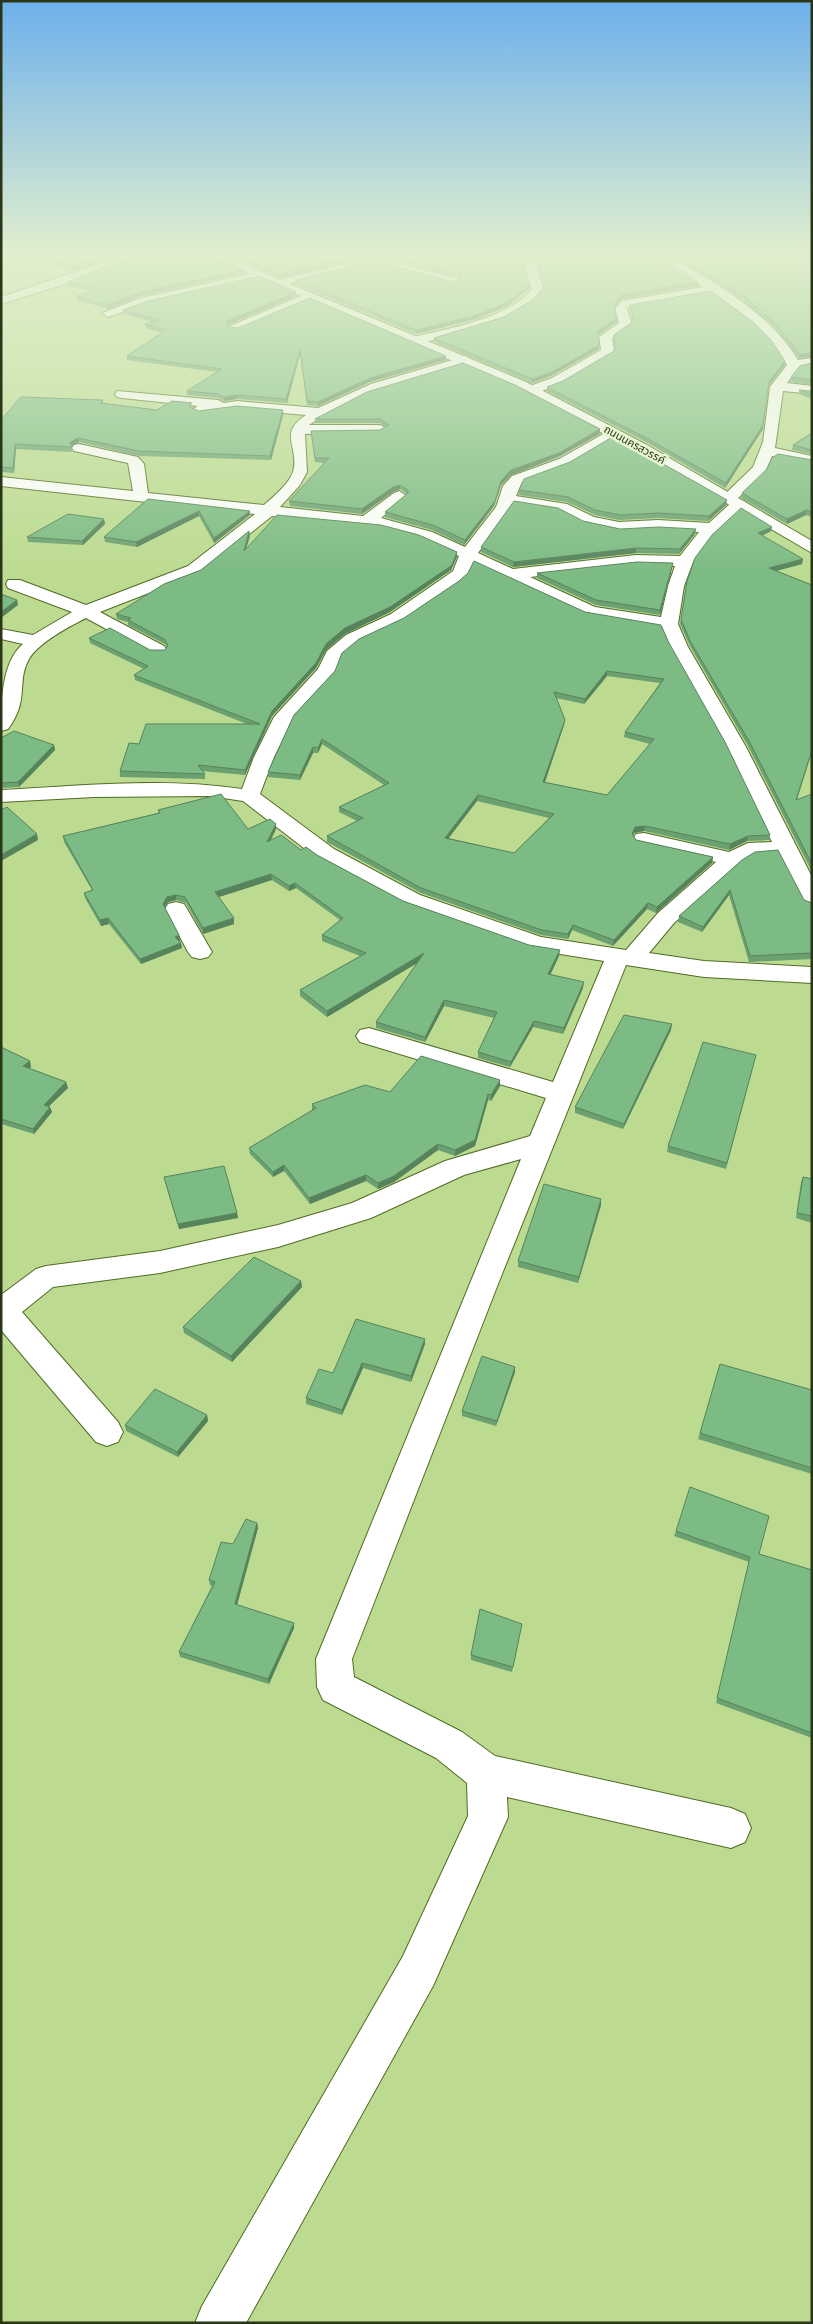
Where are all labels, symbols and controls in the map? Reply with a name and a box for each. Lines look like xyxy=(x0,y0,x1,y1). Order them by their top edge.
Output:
street label: ถนนนครสวรรค์ xyxy=(602,422,668,466)

